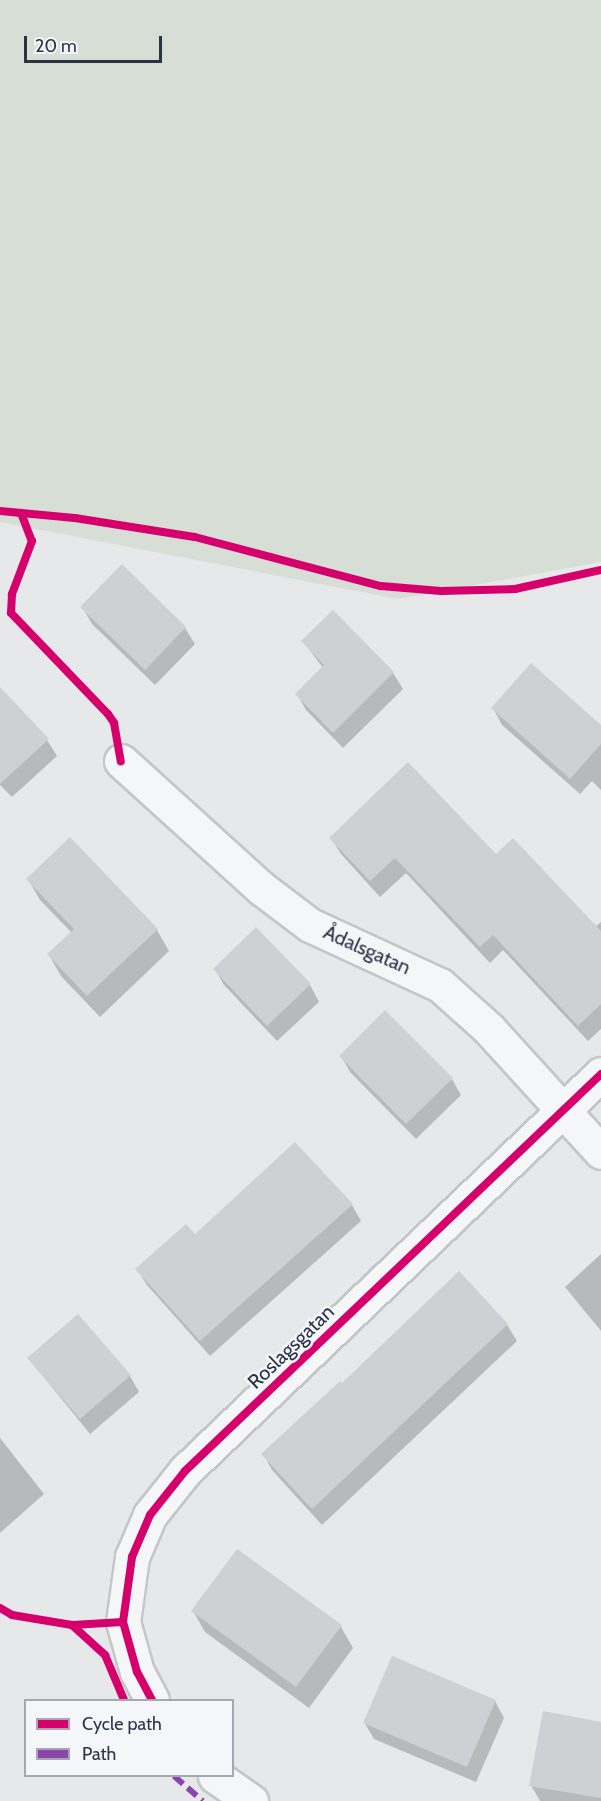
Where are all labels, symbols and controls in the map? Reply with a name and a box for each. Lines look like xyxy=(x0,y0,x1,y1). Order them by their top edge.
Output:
scale bar xyxy=(27,24,165,62)
text: 20 m xyxy=(35,35,77,57)
street label: Ådalsgatan xyxy=(320,920,414,980)
street label: Roslagsgatan xyxy=(243,1300,339,1394)
legend xyxy=(24,1699,234,1777)
text: Cycle path xyxy=(82,1713,162,1735)
text: Path xyxy=(82,1743,116,1765)

